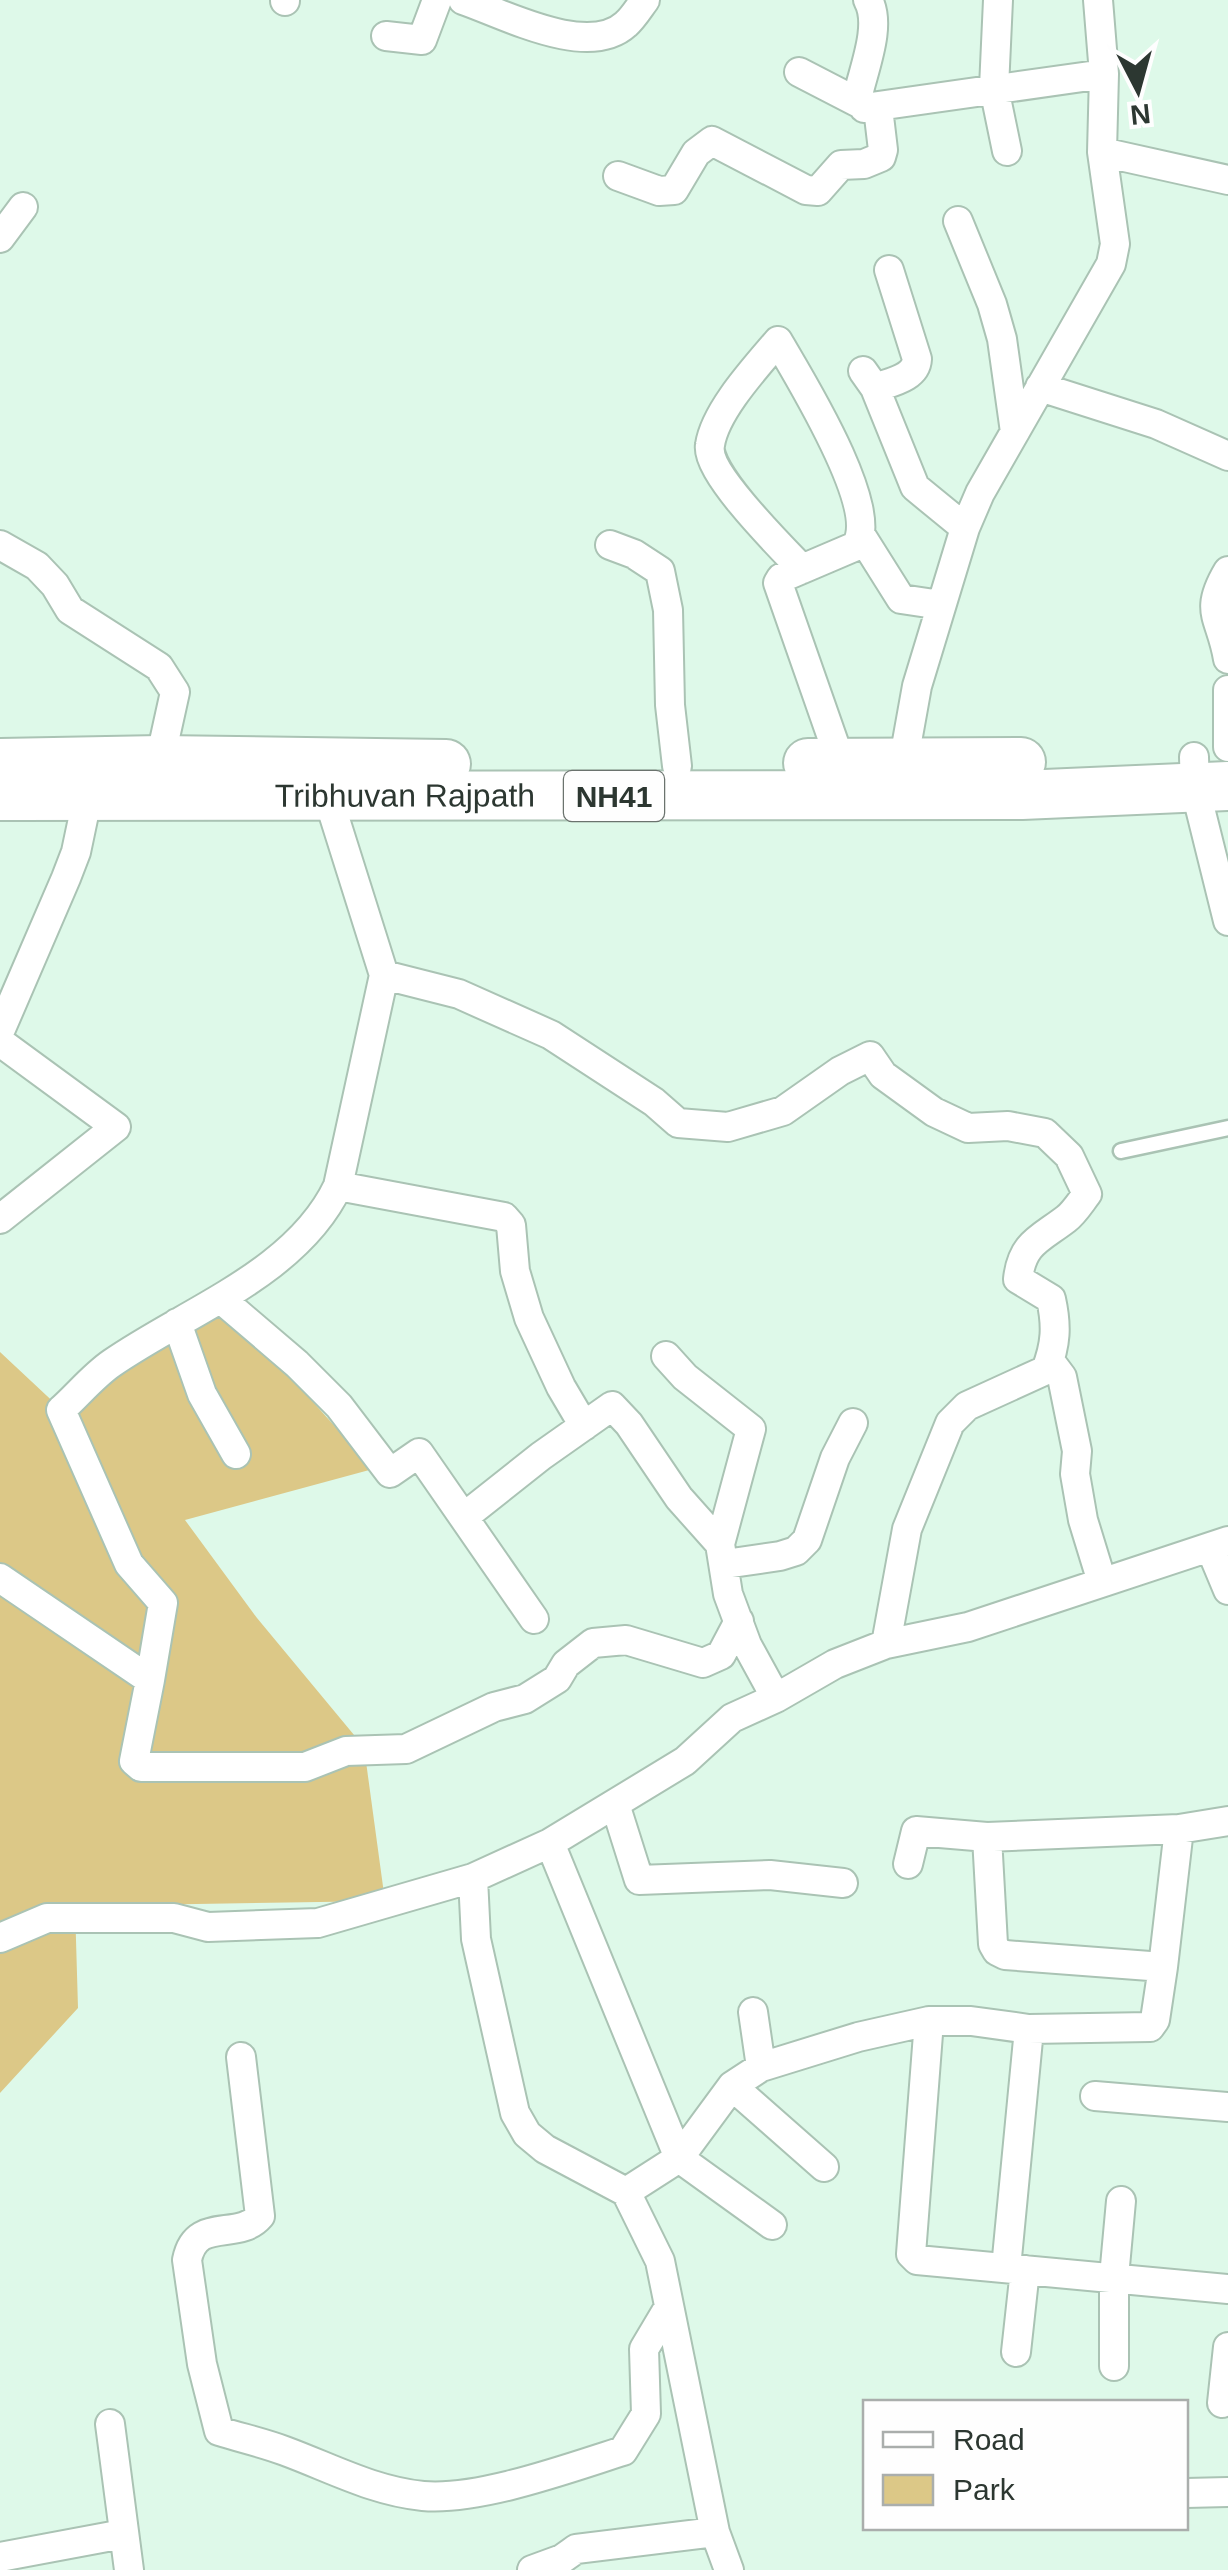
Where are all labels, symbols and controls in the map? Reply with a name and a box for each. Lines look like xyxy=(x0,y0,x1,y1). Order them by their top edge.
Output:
north arrow xyxy=(1088,40,1188,140)
text: N xyxy=(1129,98,1152,131)
road number: NH41 xyxy=(564,771,664,821)
street label: Tribhuvan Rajpath xyxy=(275,777,535,814)
legend xyxy=(863,2400,1188,2530)
text: Road xyxy=(953,2423,1025,2456)
text: Park xyxy=(953,2473,1016,2506)

